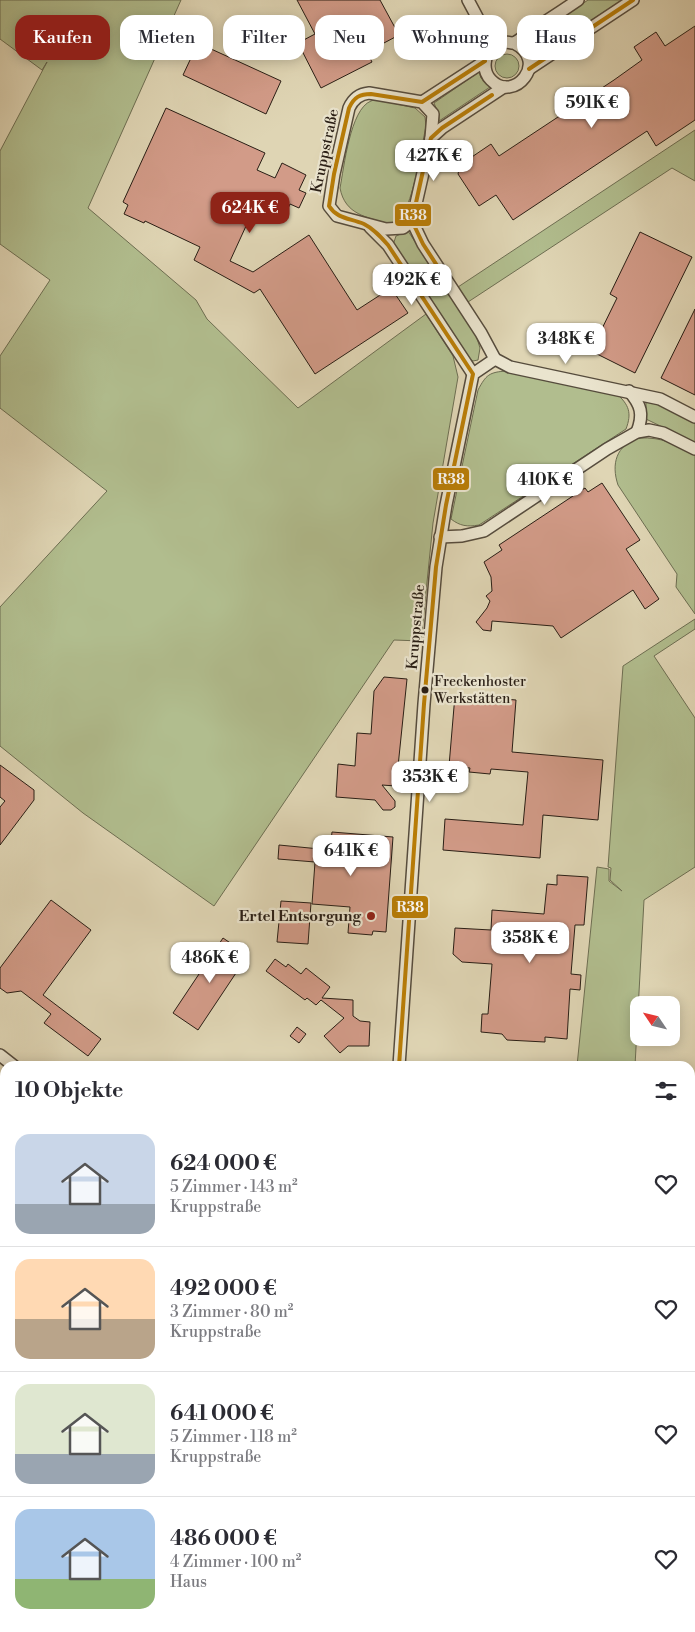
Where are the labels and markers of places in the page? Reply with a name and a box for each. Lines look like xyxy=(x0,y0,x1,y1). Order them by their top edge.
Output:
pin: 591K € xyxy=(551,86,633,129)
pin: 427K € xyxy=(393,140,475,182)
pin: 624K € xyxy=(209,192,291,234)
pin: 492K € xyxy=(371,264,453,306)
pin: 348K € xyxy=(525,322,607,365)
pin: 410K € xyxy=(504,464,586,506)
place label: Freckenhoster Werkstätten xyxy=(433,673,526,708)
marker: Freckenhoster Werkstätten xyxy=(420,685,430,695)
pin: 353K € xyxy=(389,760,471,803)
pin: 641K € xyxy=(310,834,392,877)
place label: Ertel Entsorgung xyxy=(239,907,362,926)
marker: Ertel Entsorgung xyxy=(365,910,377,922)
pin: 358K € xyxy=(489,922,571,964)
pin: 486K € xyxy=(169,942,251,984)

